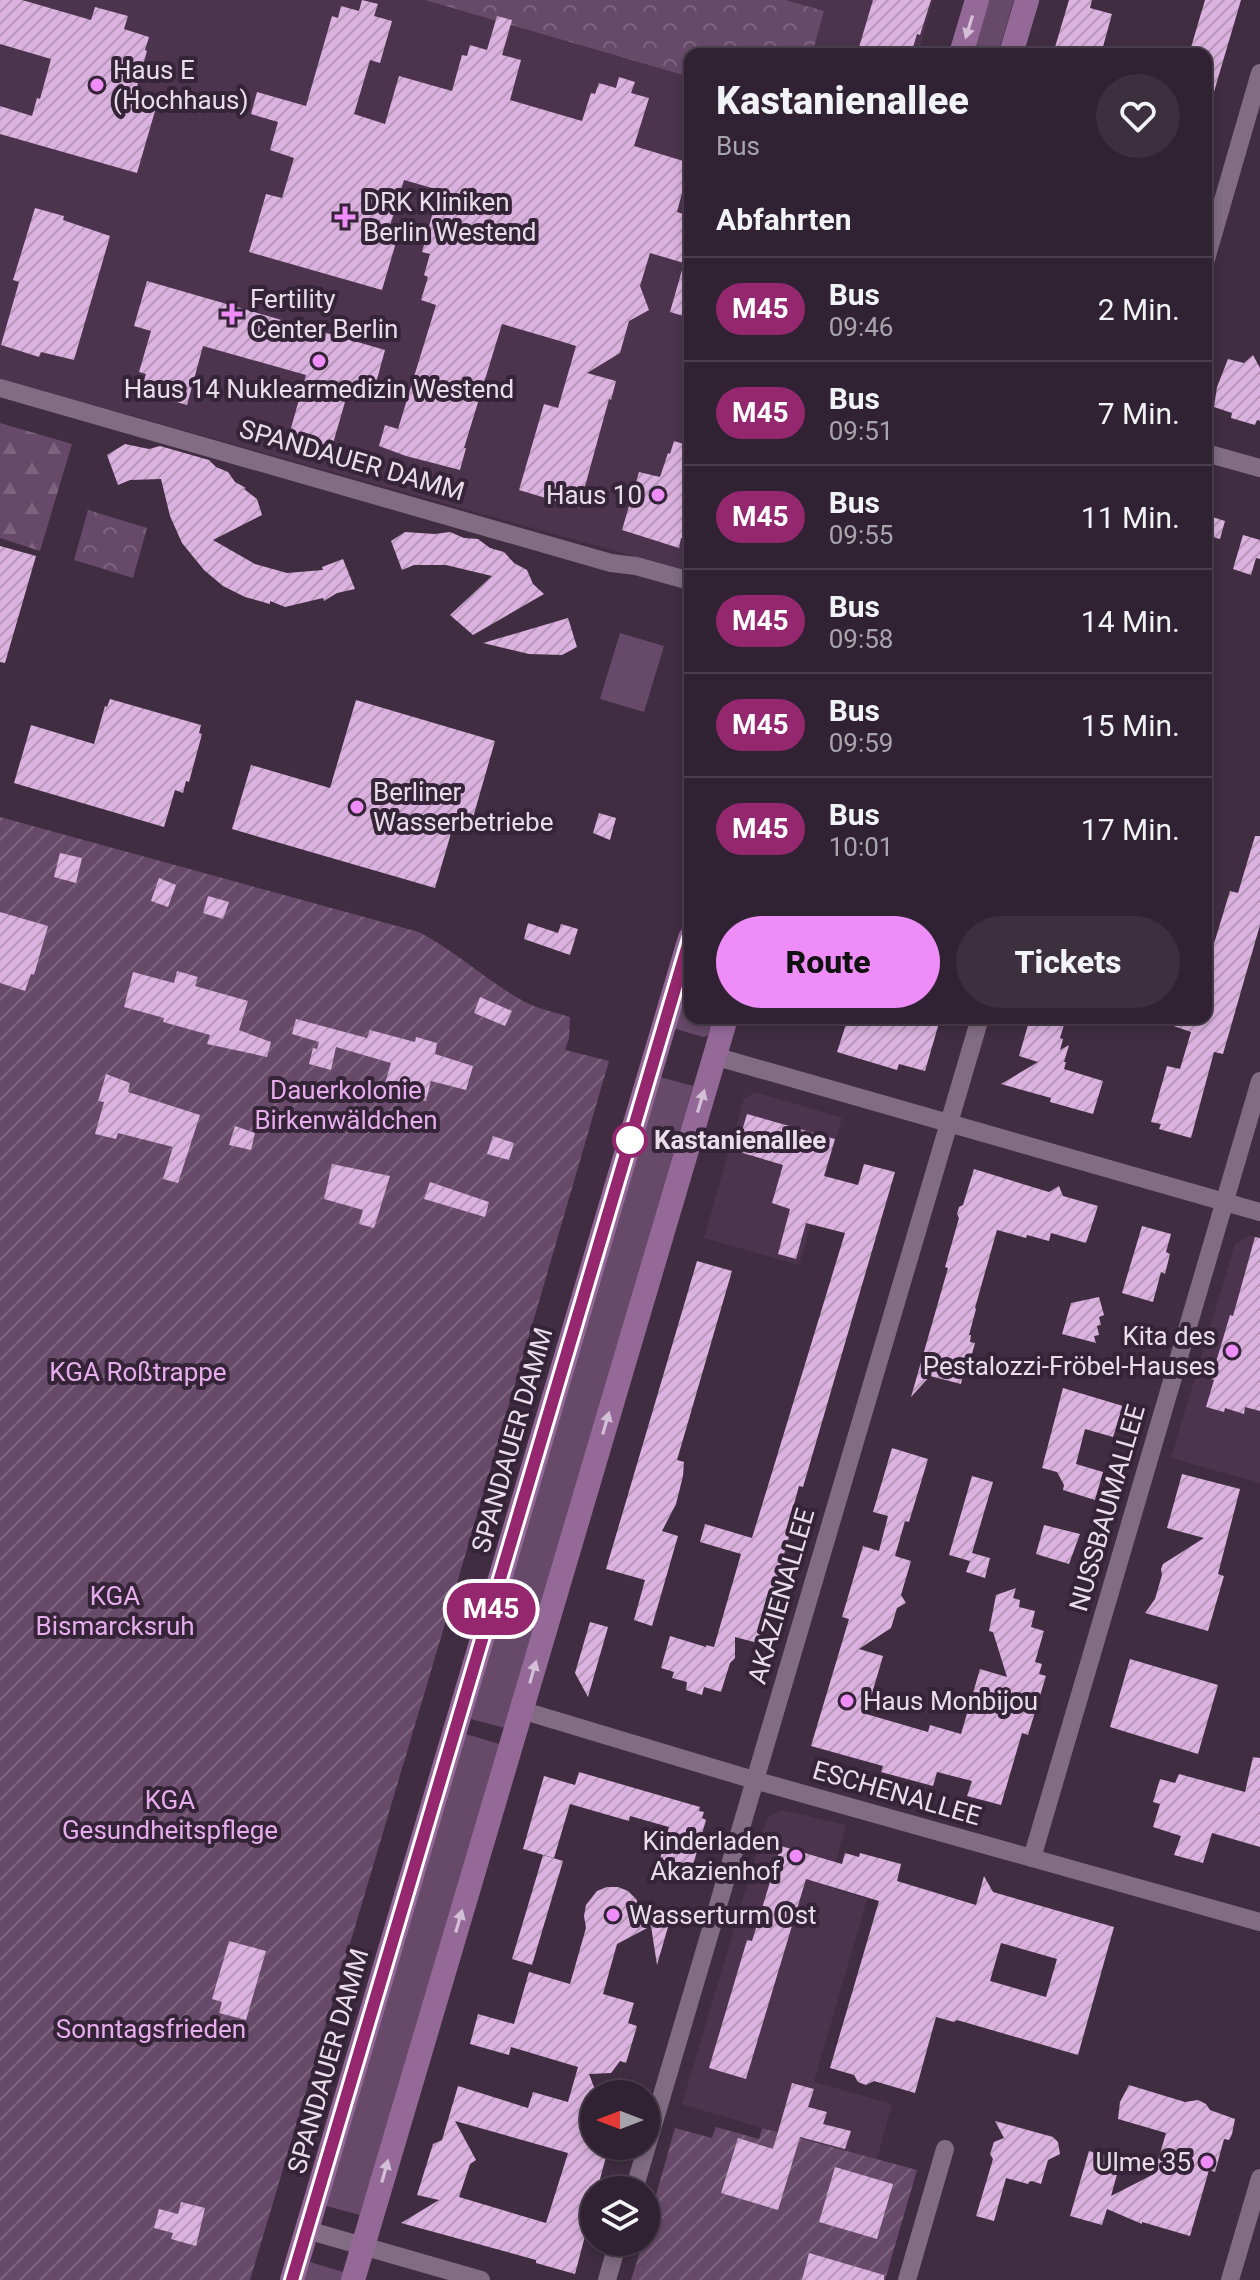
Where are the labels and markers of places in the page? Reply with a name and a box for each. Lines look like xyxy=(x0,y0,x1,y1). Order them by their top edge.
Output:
place label: Haus E (Hochhaus) xyxy=(113,55,248,115)
marker: Haus E (Hochhaus) xyxy=(88,76,106,94)
place label: DRK Kliniken Berlin Westend xyxy=(363,187,536,247)
marker: DRK Kliniken Berlin Westend xyxy=(334,206,356,228)
place label: Fertility Center Berlin xyxy=(250,284,398,344)
marker: Fertility Center Berlin xyxy=(221,303,243,325)
marker: Haus 14 Nuklearmedizin Westend xyxy=(310,352,328,370)
place label: Haus 14 Nuklearmedizin Westend xyxy=(124,374,514,404)
place label: Haus 10 xyxy=(546,480,642,510)
marker: Haus 10 xyxy=(649,486,667,504)
place label: Berliner Wasserbetriebe xyxy=(373,777,553,837)
marker: Berliner Wasserbetriebe xyxy=(348,798,366,816)
marker: Kastanienallee xyxy=(613,1123,647,1157)
place label: Kastanienallee xyxy=(654,1125,826,1155)
place label: Kita des Pestalozzi-Fröbel-Hauses xyxy=(923,1321,1216,1381)
marker: Kita des Pestalozzi-Fröbel-Hauses xyxy=(1223,1342,1241,1360)
place label: Haus Monbijou xyxy=(863,1686,1038,1716)
marker: Haus Monbijou xyxy=(838,1692,856,1710)
place label: Kinderladen Akazienhof xyxy=(642,1826,781,1886)
marker: Kinderladen Akazienhof xyxy=(787,1847,805,1865)
place label: Wasserturm Ost xyxy=(629,1900,817,1930)
marker: Wasserturm Ost xyxy=(604,1906,622,1924)
place label: Ulme 35 xyxy=(1096,2147,1191,2177)
marker: Ulme 35 xyxy=(1198,2153,1216,2171)

